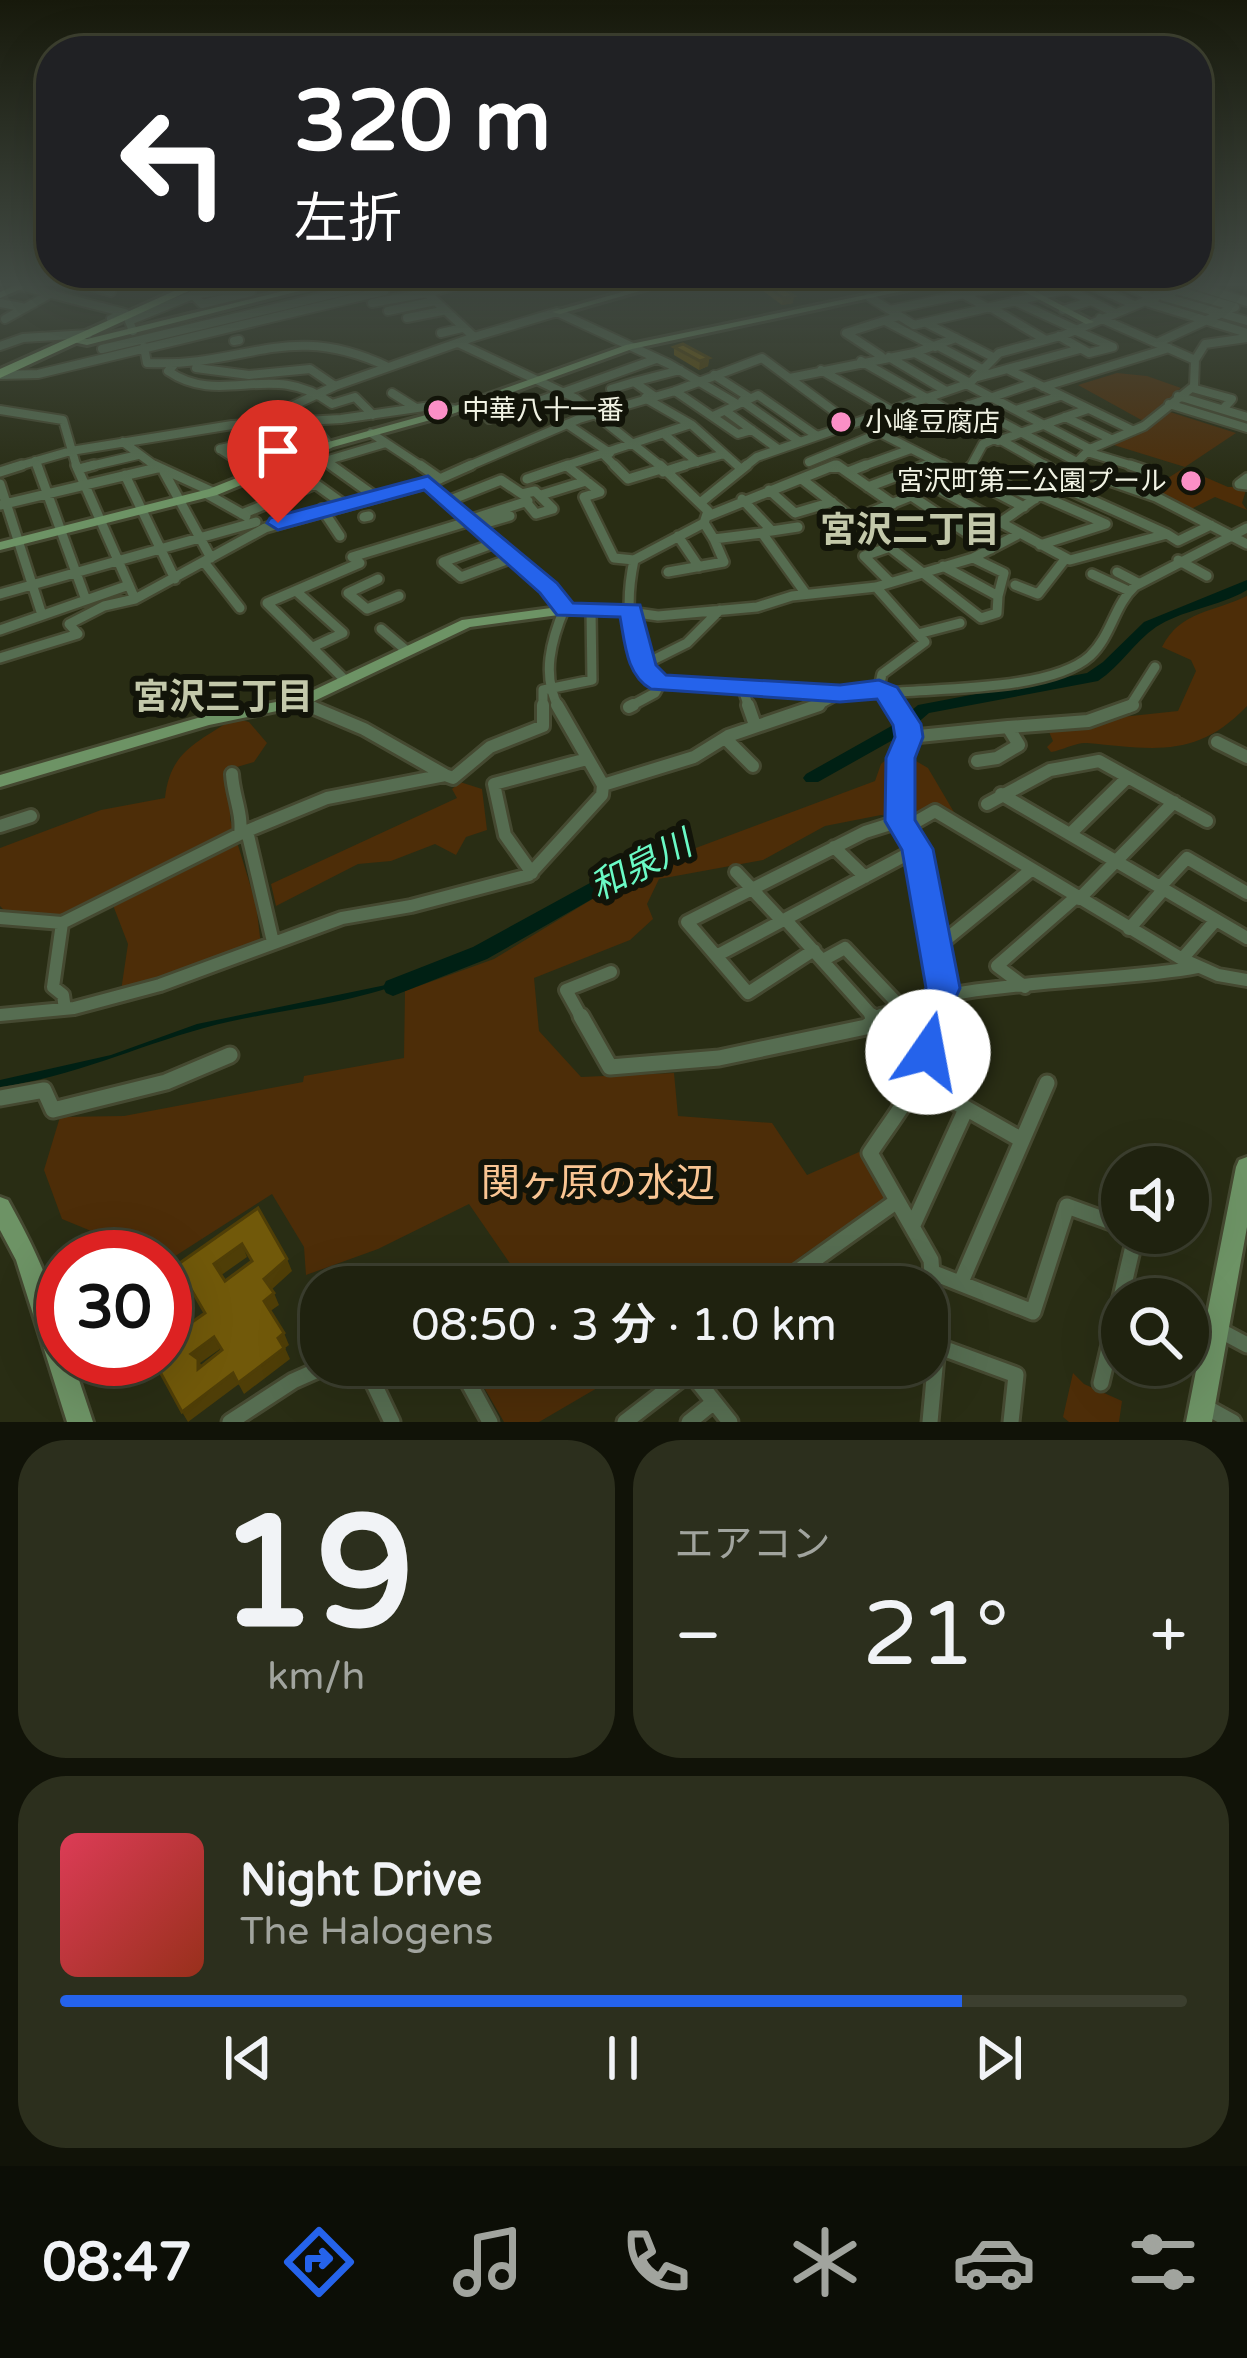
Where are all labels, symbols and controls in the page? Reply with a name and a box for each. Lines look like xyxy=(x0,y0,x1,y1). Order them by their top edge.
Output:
text: 320 m xyxy=(294,72,551,173)
icon: left xyxy=(96,84,252,240)
text: 左折 xyxy=(294,187,402,252)
place label: 中華八十一番 xyxy=(462,394,624,427)
marker: 中華八十一番 xyxy=(425,397,451,423)
pin xyxy=(227,400,329,523)
place label: 小峰豆腐店 xyxy=(865,406,1000,439)
marker: 小峰豆腐店 xyxy=(828,409,854,435)
icon: arrive xyxy=(245,418,311,484)
place label: 宮沢町第二公園プール xyxy=(897,465,1167,498)
marker: 宮沢町第二公園プール xyxy=(1178,468,1204,494)
district label: 宮沢二丁目 xyxy=(820,509,1000,552)
district label: 宮沢三丁目 xyxy=(133,676,313,719)
water label: 和泉川 xyxy=(583,821,702,910)
position arrow xyxy=(865,989,991,1115)
map controls xyxy=(1101,1146,1209,1386)
button: sound xyxy=(1101,1146,1209,1254)
park label: 関ヶ原の水辺 xyxy=(481,1160,715,1207)
speed limit sign: 30 xyxy=(36,1230,192,1386)
button: search xyxy=(1101,1278,1209,1386)
text: 08:50 · 3 分 · 1.0 km xyxy=(411,1299,837,1353)
text: 19 xyxy=(218,1481,414,1669)
text: エアコン xyxy=(675,1521,831,1568)
text: 21° xyxy=(862,1581,1009,1690)
text: − xyxy=(675,1596,722,1676)
text: + xyxy=(1150,1596,1187,1676)
text: km/h xyxy=(267,1653,365,1700)
text: Night Drive xyxy=(240,1854,482,1908)
text: The Halogens xyxy=(240,1908,493,1955)
icon: previous xyxy=(215,2025,281,2091)
icon: pause xyxy=(590,2025,656,2091)
icon: next xyxy=(966,2025,1032,2091)
icon: directions xyxy=(277,2220,361,2304)
icon: music xyxy=(446,2220,530,2304)
icon: phone xyxy=(614,2220,698,2304)
icon: climate xyxy=(783,2220,867,2304)
icon: car xyxy=(952,2220,1036,2304)
icon: filters xyxy=(1121,2220,1205,2304)
text: 08:47 xyxy=(42,2230,192,2295)

